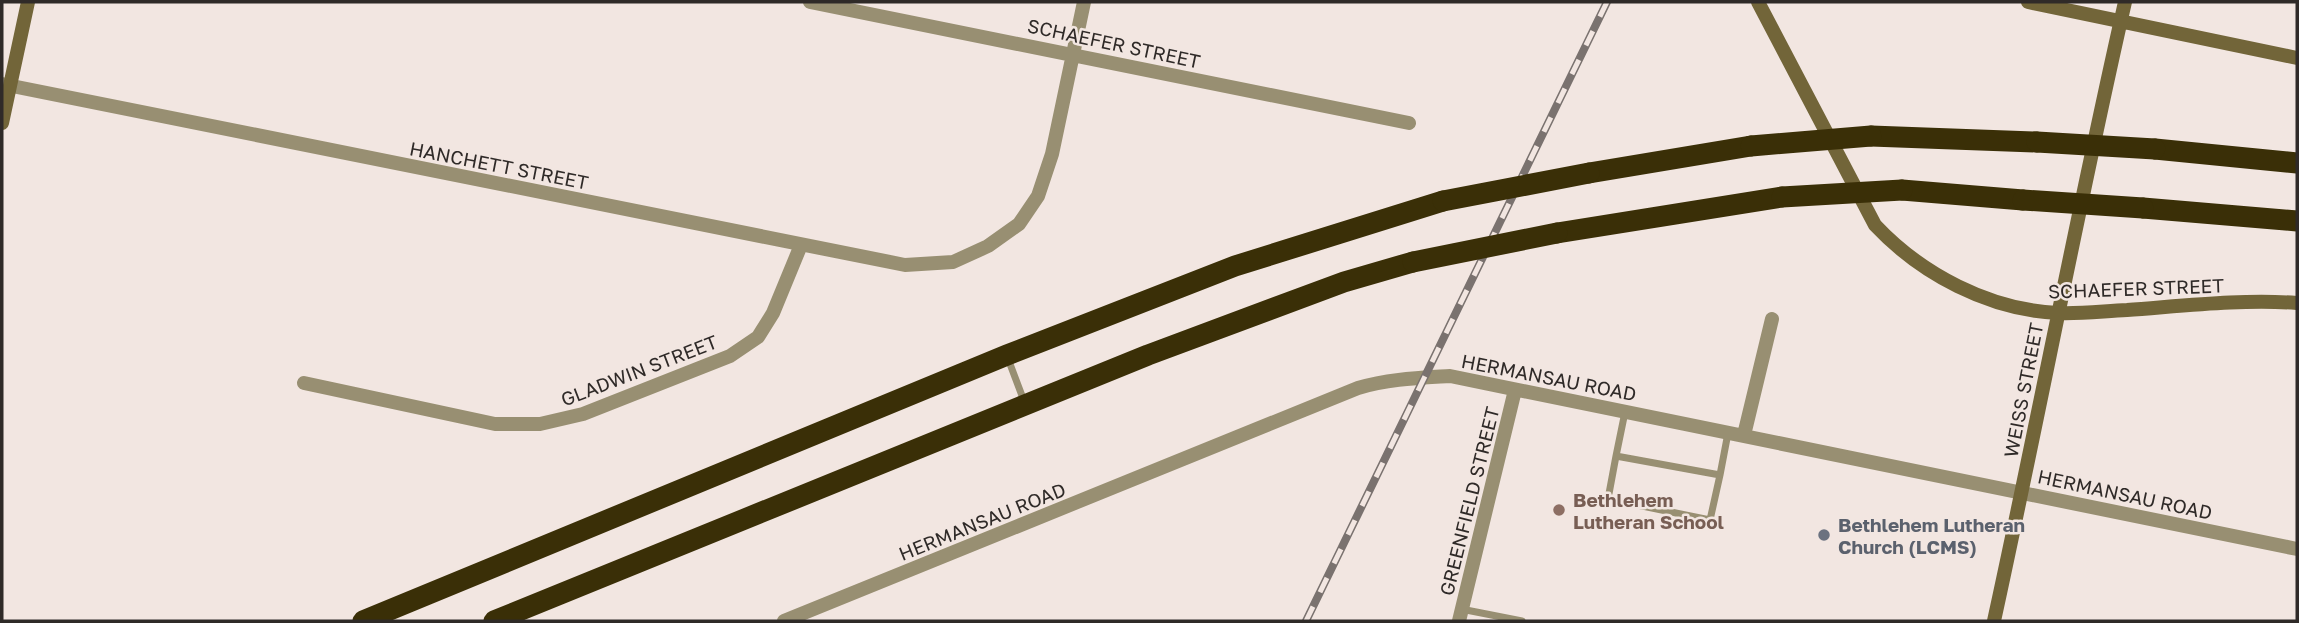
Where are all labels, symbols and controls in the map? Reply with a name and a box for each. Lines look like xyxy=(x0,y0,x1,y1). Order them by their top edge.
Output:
street label: SCHAEFER STREET xyxy=(1025,13,1203,73)
street label: HANCHETT STREET xyxy=(408,136,591,194)
street label: SCHAEFER STREET xyxy=(2048,273,2225,303)
street label: WEISS STREET xyxy=(1999,321,2047,459)
street label: GLADWIN STREET xyxy=(557,329,721,410)
street label: HERMANSAU ROAD xyxy=(1460,349,1638,405)
street label: GREENFIELD STREET xyxy=(1434,404,1504,598)
street label: HERMANSAU ROAD xyxy=(2036,464,2214,524)
street label: HERMANSAU ROAD xyxy=(895,477,1069,565)
place label: Bethlehem Lutheran School xyxy=(1573,488,1724,533)
marker: Bethlehem Lutheran School xyxy=(1551,502,1567,518)
place label: Bethlehem Lutheran Church (LCMS) xyxy=(1838,513,2025,558)
marker: Bethlehem Lutheran Church (LCMS) xyxy=(1816,527,1832,543)

